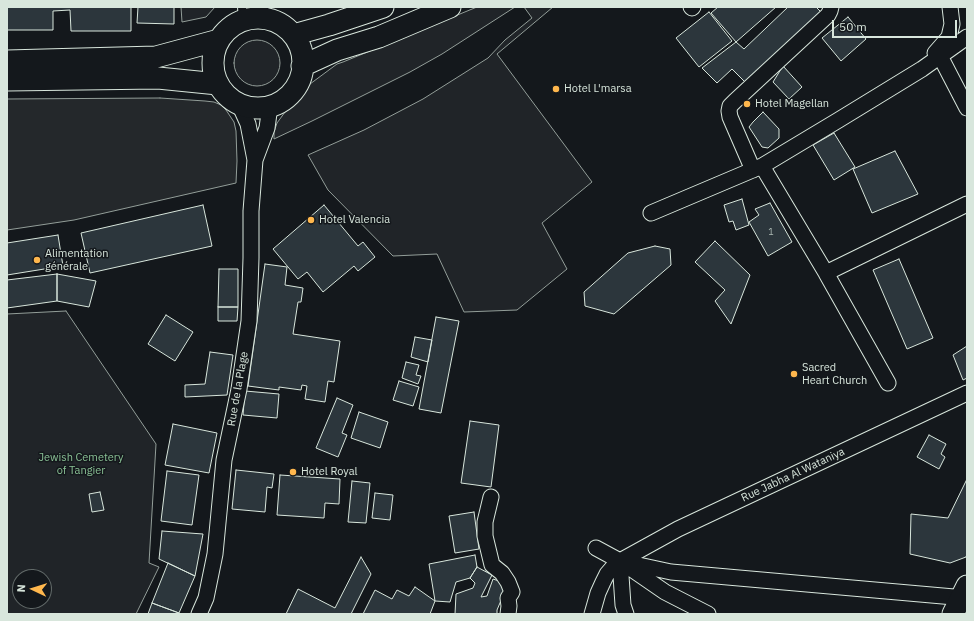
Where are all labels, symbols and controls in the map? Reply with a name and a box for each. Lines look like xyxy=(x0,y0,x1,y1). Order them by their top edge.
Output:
scale bar xyxy=(834,12,959,38)
text: 50 m xyxy=(839,19,867,34)
place label: Hotel L'marsa xyxy=(564,82,632,96)
marker: Hotel L'marsa xyxy=(551,84,561,94)
place label: Hotel Magellan xyxy=(755,97,829,111)
marker: Hotel Magellan xyxy=(742,99,752,109)
place label: Hotel Valencia xyxy=(319,213,390,227)
marker: Hotel Valencia xyxy=(306,215,316,225)
house number: 1 xyxy=(768,227,774,237)
place label: Alimentation générale xyxy=(45,247,108,273)
marker: Alimentation générale xyxy=(32,255,42,265)
street label: Rue de la Plage xyxy=(225,351,251,427)
place label: Sacred Heart Church xyxy=(802,361,867,387)
marker: Sacred Heart Church xyxy=(789,369,799,379)
street label: Rue Jabha Al Wataniya xyxy=(739,445,847,505)
park label: Jewish Cemetery of Tangier xyxy=(39,451,123,477)
place label: Hotel Royal xyxy=(301,465,358,479)
marker: Hotel Royal xyxy=(288,467,298,477)
north arrow xyxy=(12,569,52,609)
text: N xyxy=(14,584,28,593)

